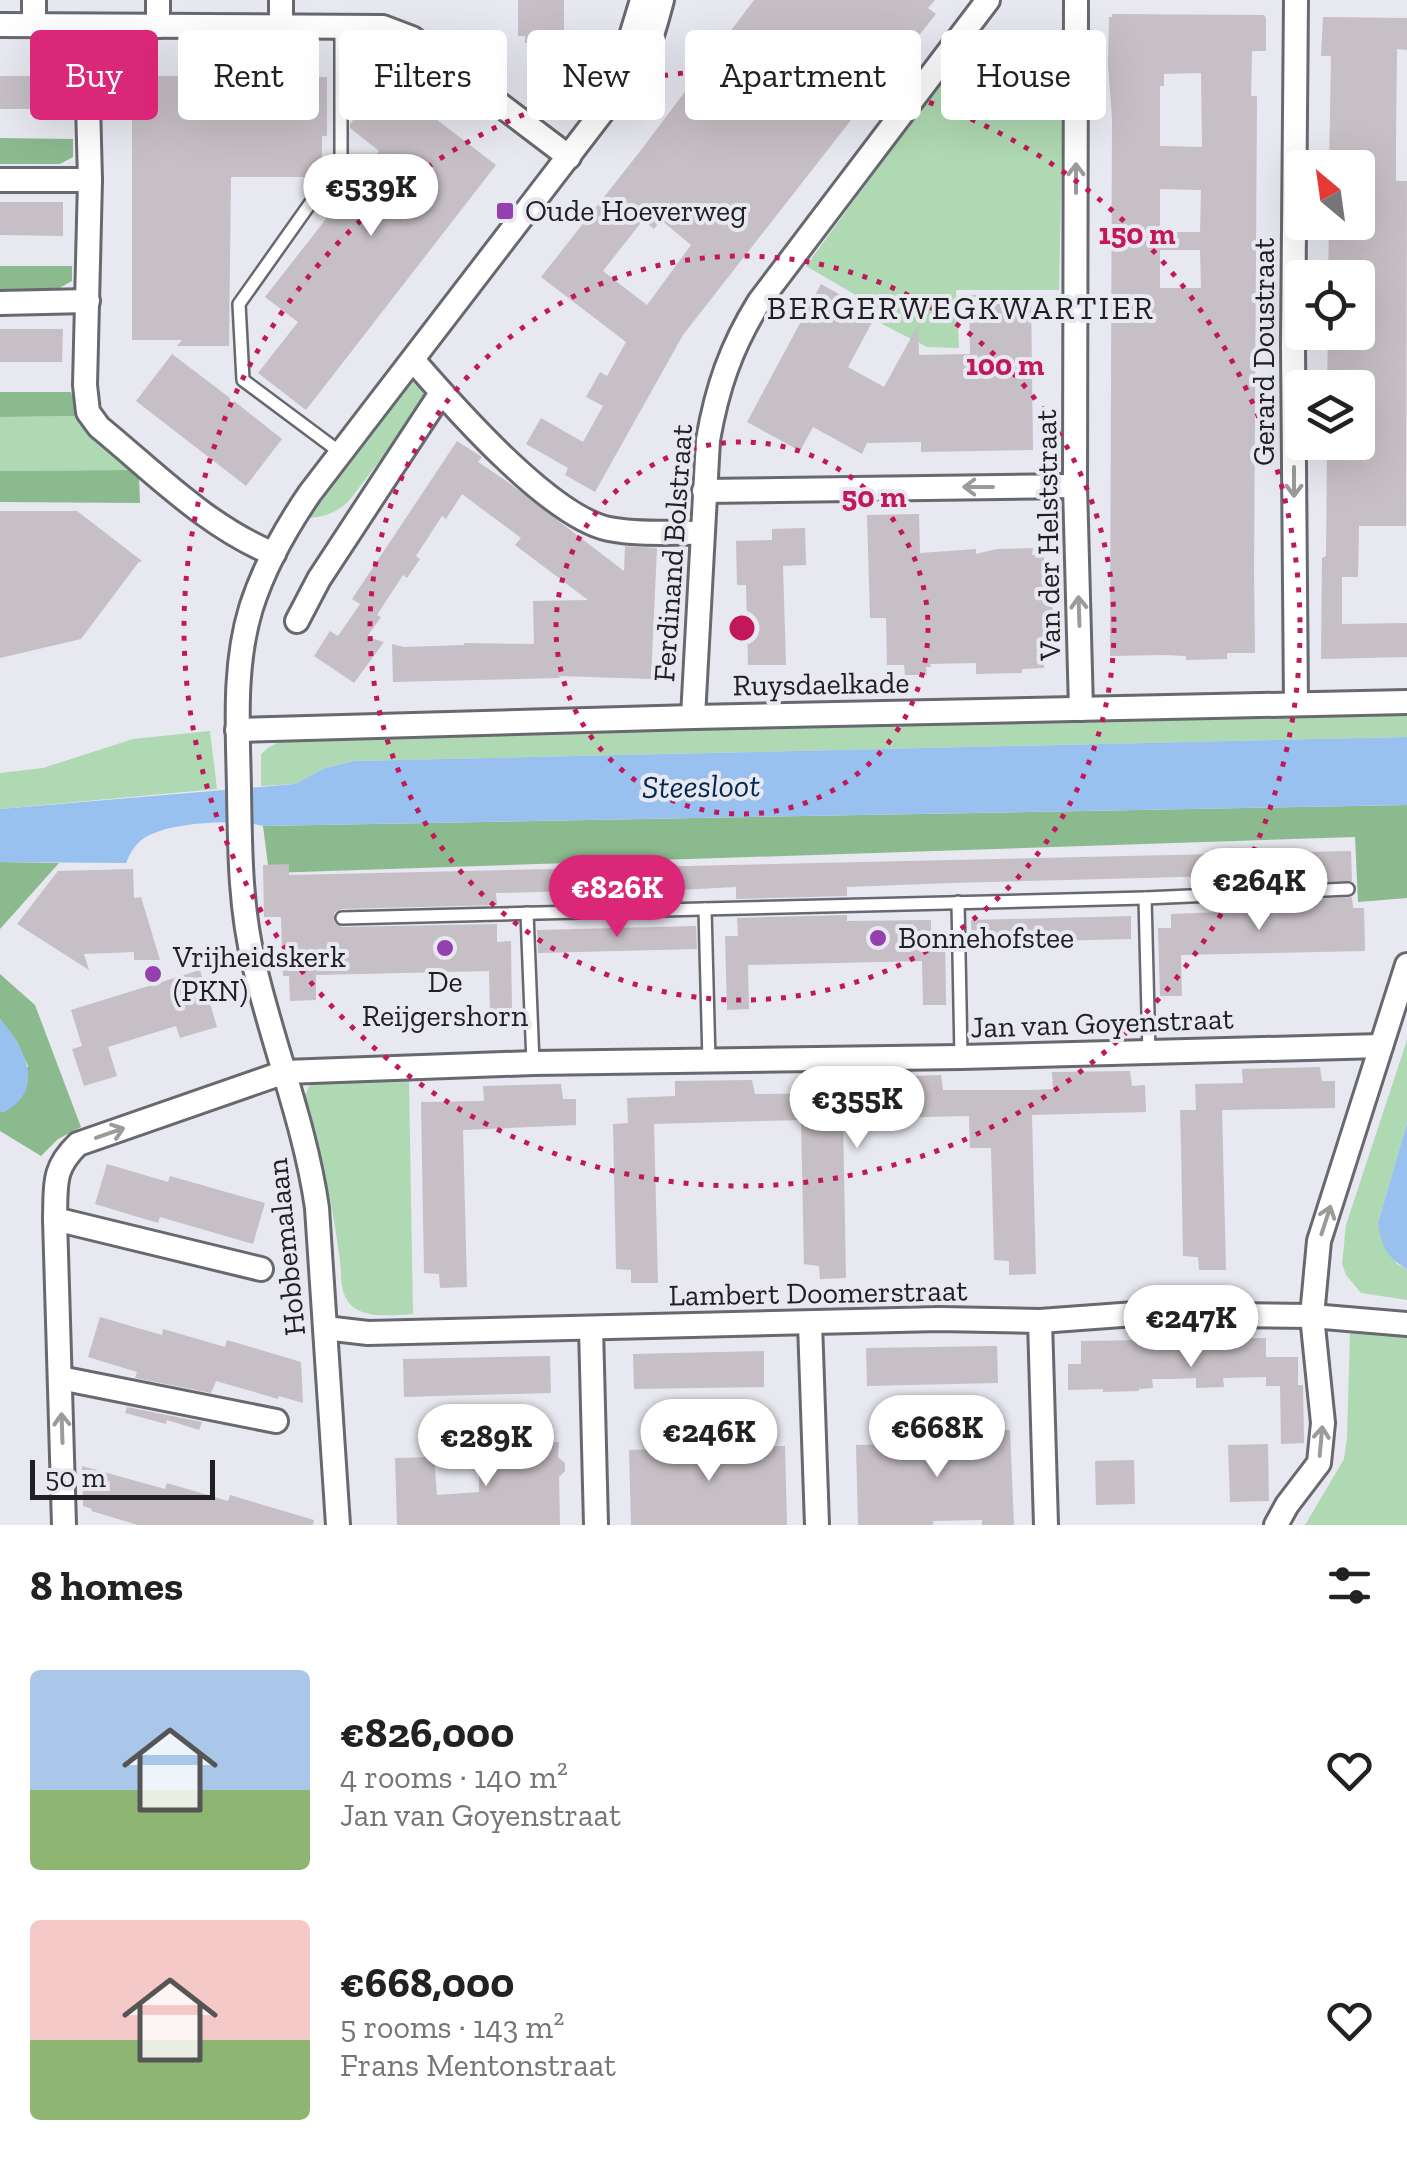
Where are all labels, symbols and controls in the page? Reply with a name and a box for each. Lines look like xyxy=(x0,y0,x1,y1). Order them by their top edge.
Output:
chip: Buy xyxy=(30,30,158,120)
chip: Rent xyxy=(178,30,319,120)
chip: Filters xyxy=(339,30,507,120)
chip: New xyxy=(527,30,665,120)
chip: Apartment xyxy=(685,30,921,120)
chip: House xyxy=(941,30,1106,120)
north arrow xyxy=(1285,150,1375,240)
map controls xyxy=(1285,150,1375,460)
pin: €539K xyxy=(301,154,441,239)
one-way arrow xyxy=(1066,163,1086,196)
text: €539K xyxy=(325,167,417,205)
place label: Oude Hoeverweg xyxy=(525,193,747,229)
marker: Oude Hoeverweg xyxy=(494,200,516,222)
text: 150 m xyxy=(1099,216,1175,252)
street label: Gerard Doustraat xyxy=(1246,238,1282,466)
button: locate xyxy=(1285,260,1375,350)
district label: BERGERWEGKWARTIER xyxy=(767,289,1155,327)
text: 100 m xyxy=(966,347,1044,383)
button: layers xyxy=(1285,370,1375,460)
street label: Van der Helststraat xyxy=(1028,409,1068,662)
street label: Ferdinand Bolstraat xyxy=(646,423,700,683)
one-way arrow xyxy=(1285,466,1304,498)
one-way arrow xyxy=(962,478,994,496)
text: 50 m xyxy=(842,479,906,515)
one-way arrow xyxy=(1069,596,1088,628)
centre of rings xyxy=(724,610,760,646)
street label: Ruysdaelkade xyxy=(732,664,910,704)
water label: Steesloot xyxy=(641,766,761,806)
pin: €264K xyxy=(1189,848,1329,933)
pin: €826K xyxy=(547,855,687,940)
text: €264K xyxy=(1212,861,1306,899)
text: €826K xyxy=(571,868,663,906)
place label: Bonnehofstee xyxy=(898,920,1074,956)
marker: Bonnehofstee xyxy=(867,927,889,949)
marker: De Reijgershorn xyxy=(434,937,456,959)
place label: Vrijheidskerk (PKN) xyxy=(172,939,346,1009)
marker: Vrijheidskerk (PKN) xyxy=(142,963,164,985)
place label: De Reijgershorn xyxy=(362,964,528,1034)
street label: Jan van Goyenstraat xyxy=(970,1000,1234,1046)
pin: €355K xyxy=(787,1066,927,1151)
text: €355K xyxy=(812,1079,902,1117)
one-way arrow xyxy=(94,1123,125,1141)
street label: Hobbemalaan xyxy=(259,1157,313,1337)
one-way arrow xyxy=(1318,1204,1336,1236)
street label: Lambert Doomerstraat xyxy=(668,1272,968,1314)
pin: €247K xyxy=(1121,1285,1261,1370)
text: €247K xyxy=(1145,1298,1237,1336)
pin: €668K xyxy=(867,1395,1007,1480)
pin: €246K xyxy=(639,1399,779,1484)
pin: €289K xyxy=(416,1404,556,1489)
text: €668K xyxy=(891,1408,983,1446)
one-way arrow xyxy=(52,1412,71,1444)
text: €246K xyxy=(662,1412,756,1450)
text: €289K xyxy=(440,1417,532,1455)
one-way arrow xyxy=(1312,1426,1331,1458)
scale bar xyxy=(30,1455,215,1500)
text: 50 m xyxy=(45,1461,106,1494)
icon: filters xyxy=(1322,1558,1377,1613)
text: 8 homes xyxy=(30,1560,183,1611)
text: €826,000 xyxy=(340,1707,514,1758)
icon: home xyxy=(110,1710,230,1830)
icon: heart xyxy=(1322,1743,1377,1798)
text: 4 rooms · 140 m² xyxy=(340,1758,568,1796)
text: Jan van Goyenstraat xyxy=(340,1796,621,1834)
text: €668,000 xyxy=(340,1957,514,2008)
icon: home xyxy=(110,1960,230,2080)
icon: heart xyxy=(1322,1993,1377,2048)
text: 5 rooms · 143 m² xyxy=(340,2008,564,2046)
text: Frans Mentonstraat xyxy=(340,2046,616,2084)

